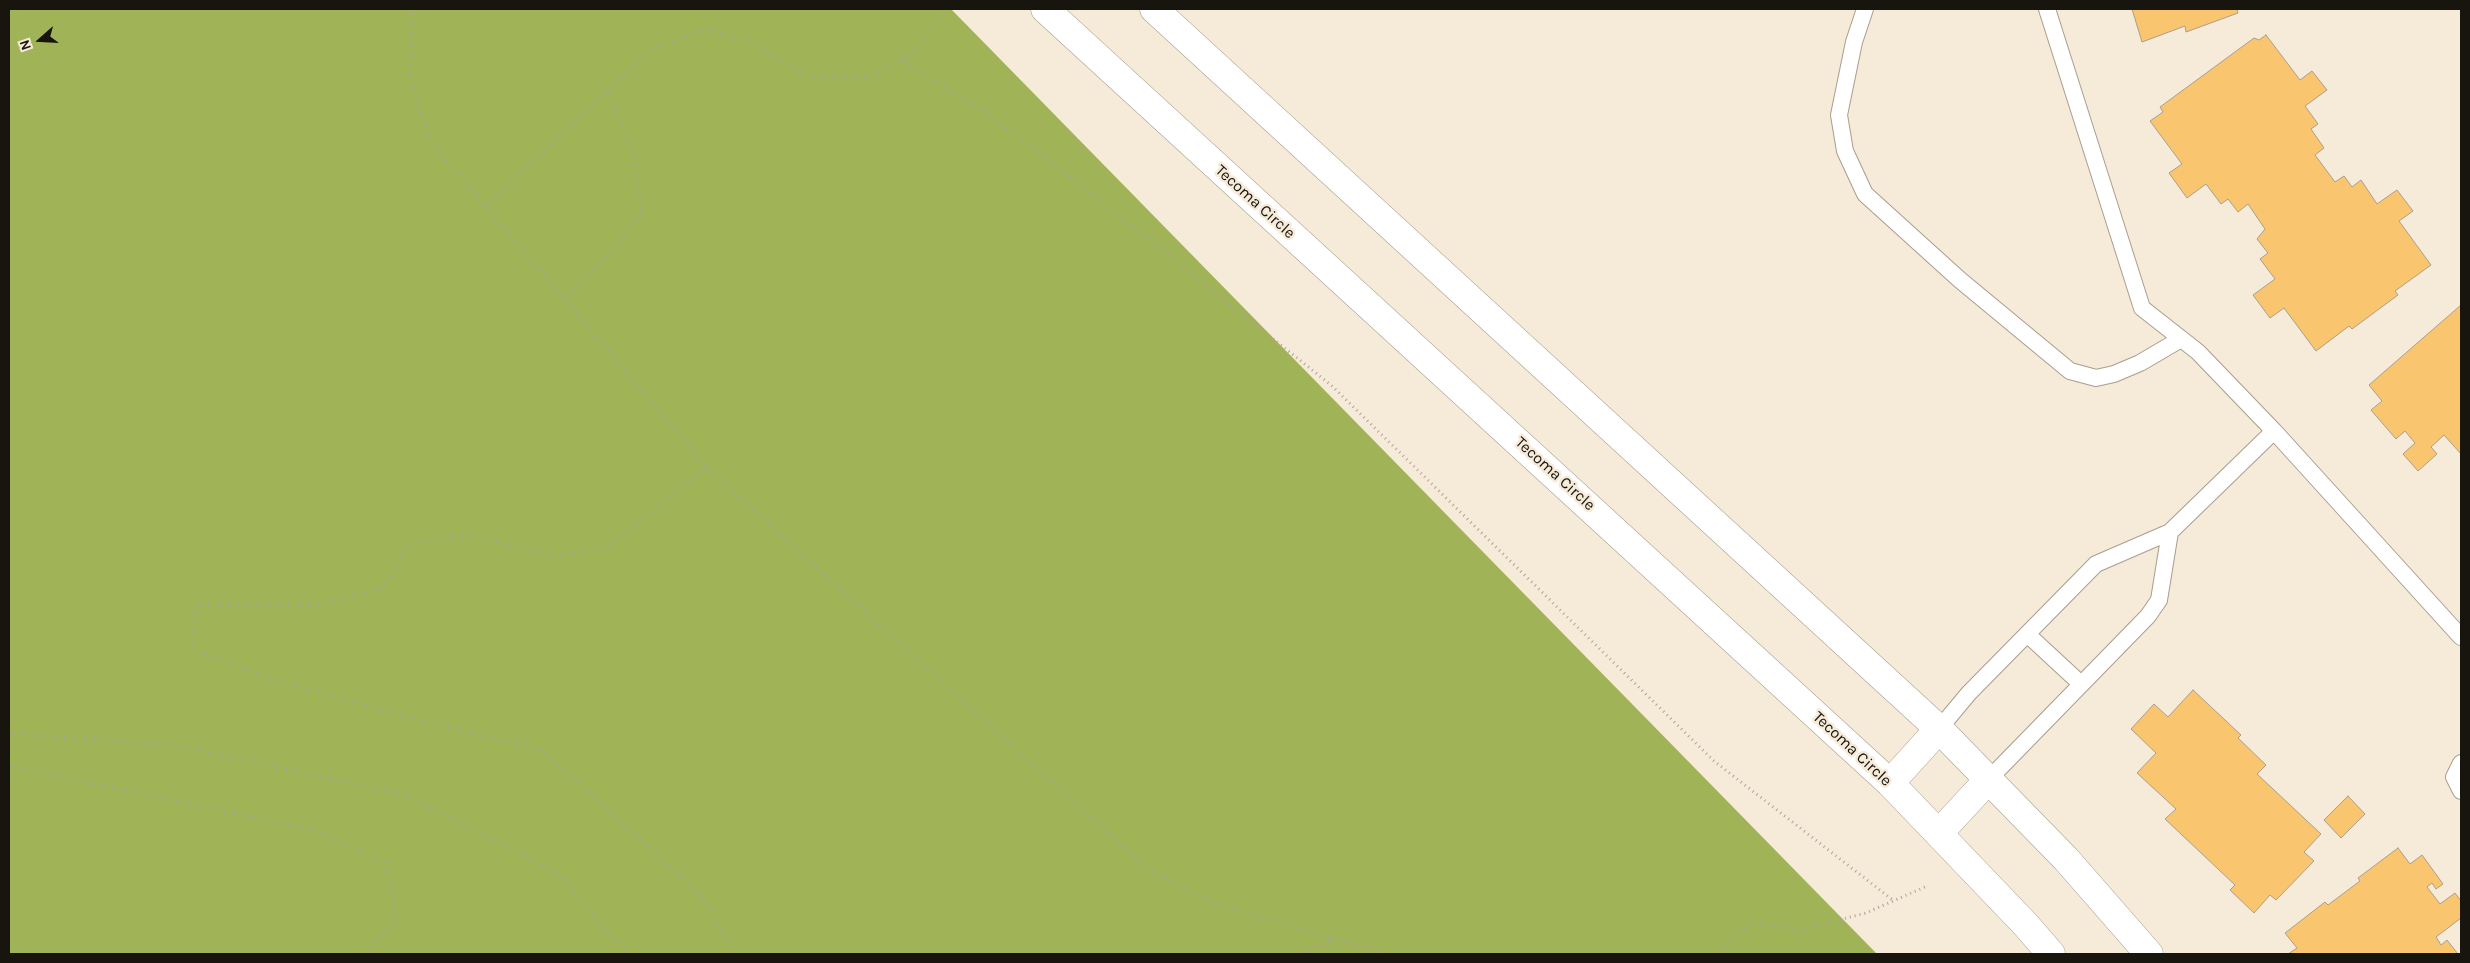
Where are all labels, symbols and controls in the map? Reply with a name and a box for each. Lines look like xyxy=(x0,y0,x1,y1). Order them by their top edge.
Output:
north arrow xyxy=(15,15,65,65)
text: N xyxy=(16,38,35,53)
street label: Tecoma Circle xyxy=(1211,161,1299,243)
street label: Tecoma Circle xyxy=(1511,433,1599,515)
street label: Tecoma Circle xyxy=(1809,708,1895,790)

